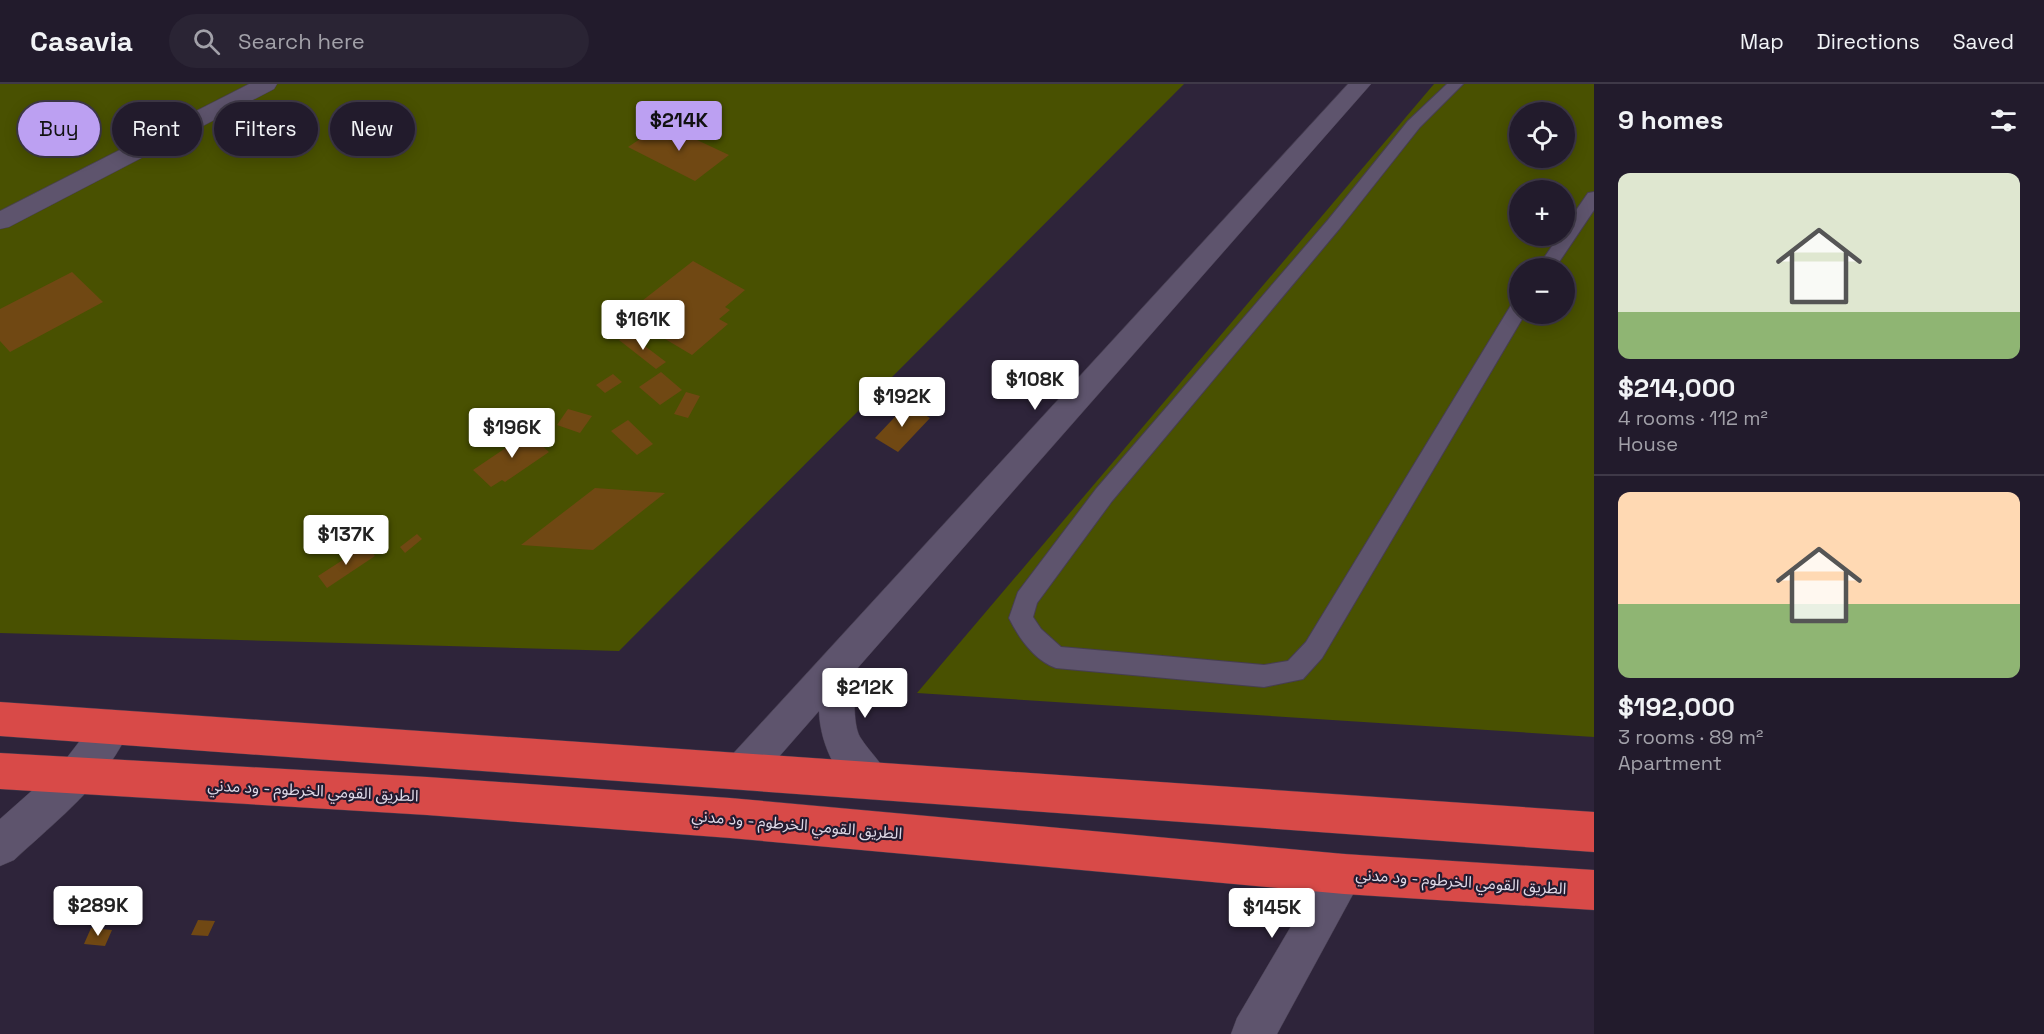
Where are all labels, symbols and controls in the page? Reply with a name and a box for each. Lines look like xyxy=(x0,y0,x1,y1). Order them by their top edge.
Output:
search box xyxy=(169,14,589,68)
text: Casavia xyxy=(30,23,133,59)
icon: search xyxy=(190,25,223,58)
text: Search here xyxy=(238,27,365,55)
text: Map xyxy=(1740,28,1784,55)
text: Directions xyxy=(1817,28,1920,55)
text: Saved xyxy=(1953,28,2014,55)
pin: $214K xyxy=(637,101,721,152)
chip: Buy xyxy=(18,102,100,156)
chip: Rent xyxy=(112,102,202,156)
chip: Filters xyxy=(214,102,318,156)
chip: New xyxy=(330,102,415,156)
map controls xyxy=(1509,102,1575,324)
button: locate xyxy=(1509,102,1575,168)
text: 9 homes xyxy=(1618,103,1723,137)
icon: filters xyxy=(1987,104,2020,137)
text: $214K xyxy=(650,107,708,133)
button: + xyxy=(1509,180,1575,246)
icon: home xyxy=(1765,212,1873,320)
button: − xyxy=(1509,258,1575,324)
pin: $161K xyxy=(601,300,685,351)
text: $161K xyxy=(616,306,671,332)
pin: $108K xyxy=(993,360,1077,411)
text: $108K xyxy=(1006,366,1064,392)
text: $214,000 xyxy=(1618,371,1735,405)
pin: $192K xyxy=(860,377,944,428)
text: $192K xyxy=(873,383,931,409)
text: 4 rooms · 112 m² xyxy=(1618,405,1768,431)
pin: $196K xyxy=(470,408,554,459)
text: $196K xyxy=(483,414,541,440)
text: House xyxy=(1618,431,1678,457)
pin: $137K xyxy=(304,515,388,566)
text: $137K xyxy=(318,521,374,547)
icon: home xyxy=(1765,531,1873,639)
pin: $212K xyxy=(823,668,907,719)
text: $212K xyxy=(836,674,894,700)
text: $192,000 xyxy=(1618,690,1735,724)
text: 3 rooms · 89 m² xyxy=(1618,724,1763,750)
text: Apartment xyxy=(1618,750,1722,776)
street label: الطريق القومي الخرطوم - ود مدني xyxy=(207,774,419,809)
street label: الطريق القومي الخرطوم - ود مدني xyxy=(691,805,903,846)
street label: الطريق القومي الخرطوم - ود مدني xyxy=(1355,864,1567,901)
pin: $289K xyxy=(56,886,140,937)
pin: $145K xyxy=(1230,888,1314,939)
text: $289K xyxy=(68,892,128,918)
text: $145K xyxy=(1243,894,1301,920)

